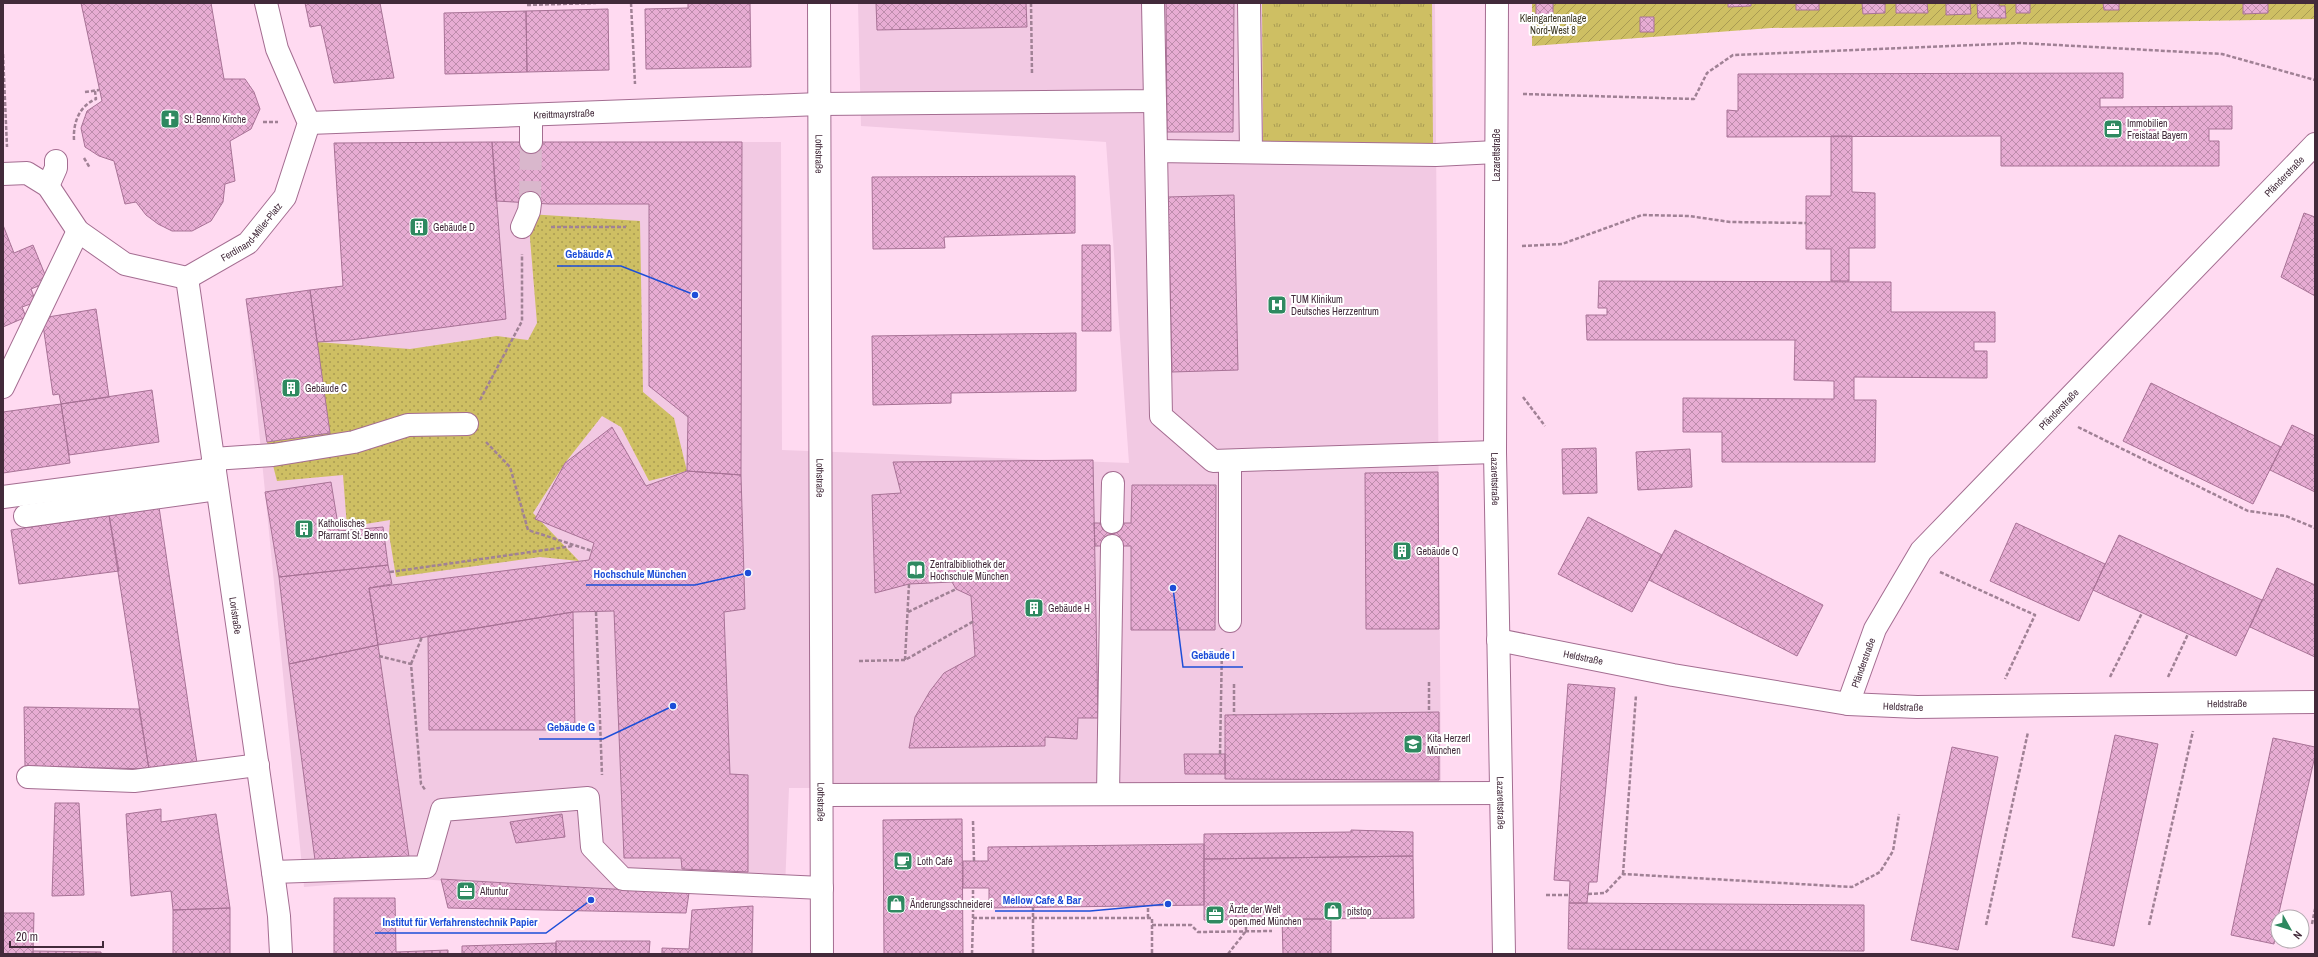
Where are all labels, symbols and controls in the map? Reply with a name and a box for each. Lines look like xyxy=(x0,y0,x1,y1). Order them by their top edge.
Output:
park label: Kleingartenanlage Nord-West 8 xyxy=(1520,12,1587,37)
street label: Kreittmayrstraße xyxy=(533,106,595,121)
church icon: St. Benno Kirche xyxy=(159,108,181,130)
place label: St. Benno Kirche xyxy=(184,113,246,126)
place label: Immobilien Freistaat Bayern xyxy=(2127,117,2188,142)
office icon: Immobilien Freistaat Bayern xyxy=(2102,118,2124,140)
street label: Lazarettstraße xyxy=(1490,128,1503,181)
street label: Lothstraße xyxy=(813,134,826,174)
street label: Pfänderstraße xyxy=(2261,153,2307,199)
street label: Ferdinand-Miller-Platz xyxy=(218,200,285,264)
building icon: Gebäude D xyxy=(408,216,430,238)
place label: Gebäude D xyxy=(433,221,475,234)
callout: Gebäude A xyxy=(557,243,621,266)
text: Gebäude A xyxy=(565,247,613,261)
place label: TUM Klinikum Deutsches Herzzentrum xyxy=(1291,293,1379,318)
hospital icon: TUM Klinikum Deutsches Herzzentrum xyxy=(1266,294,1288,316)
building icon: Gebäude C xyxy=(280,377,302,399)
place label: Gebäude C xyxy=(305,382,347,395)
street label: Pfänderstraße xyxy=(2036,385,2082,432)
street label: Lazarettstraße xyxy=(1489,452,1502,506)
street label: Lothstraße xyxy=(814,458,827,498)
place label: Katholisches Pfarramt St. Benno xyxy=(318,517,388,542)
building icon: Katholisches Pfarramt St. Benno xyxy=(293,518,315,540)
building icon: Gebäude Q xyxy=(1391,540,1413,562)
place label: Gebäude Q xyxy=(1416,545,1458,558)
place label: Zentralbibliothek der Hochschule München xyxy=(930,558,1009,583)
library icon: Zentralbibliothek der Hochschule München xyxy=(905,559,927,581)
callout: Hochschule München xyxy=(586,562,695,585)
text: Hochschule München xyxy=(593,567,687,581)
street label: Loristraße xyxy=(227,596,245,635)
building icon: Gebäude H xyxy=(1023,597,1045,619)
place label: Gebäude H xyxy=(1048,602,1090,615)
street label: Pfänderstraße xyxy=(1848,636,1878,689)
callout: Gebäude I xyxy=(1183,644,1243,667)
street label: Heldstraße xyxy=(1562,647,1605,667)
text: Gebäude I xyxy=(1191,648,1235,662)
street label: Heldstraße xyxy=(2207,696,2248,710)
street label: Heldstraße xyxy=(1883,699,1924,714)
callout: Gebäude G xyxy=(539,716,603,739)
text: Gebäude G xyxy=(547,720,595,734)
place label: Kita Herzerl München xyxy=(1427,732,1470,757)
school or university icon: Kita Herzerl München xyxy=(1402,733,1424,755)
street label: Lazarettstraße xyxy=(1494,776,1508,830)
street label: Lothstraße xyxy=(815,782,828,822)
cafe icon: Loth Café xyxy=(892,850,914,872)
place label: Loth Café xyxy=(917,855,953,868)
office icon: Altuntur xyxy=(455,880,477,902)
place label: Altuntur xyxy=(479,885,509,898)
callout: Mellow Cafe & Bar xyxy=(995,888,1090,911)
shop icon: Änderungsschneiderei xyxy=(885,893,907,915)
text: Mellow Cafe & Bar xyxy=(1003,893,1082,907)
place label: Änderungsschneiderei xyxy=(909,898,993,911)
shop icon: pitstop xyxy=(1322,900,1344,922)
place label: Ärzte der Welt open.med München xyxy=(1228,903,1301,928)
office icon: Ärzte der Welt open.med München xyxy=(1204,904,1226,926)
place label: pitstop xyxy=(1347,905,1372,918)
north arrow xyxy=(2270,909,2310,949)
callout: Institut für Verfahrenstechnik Papier xyxy=(375,910,546,933)
text: Institut für Verfahrenstechnik Papier xyxy=(382,915,538,929)
scale bar xyxy=(10,923,103,949)
text: N xyxy=(2290,928,2305,942)
text: 20 m xyxy=(16,929,38,945)

